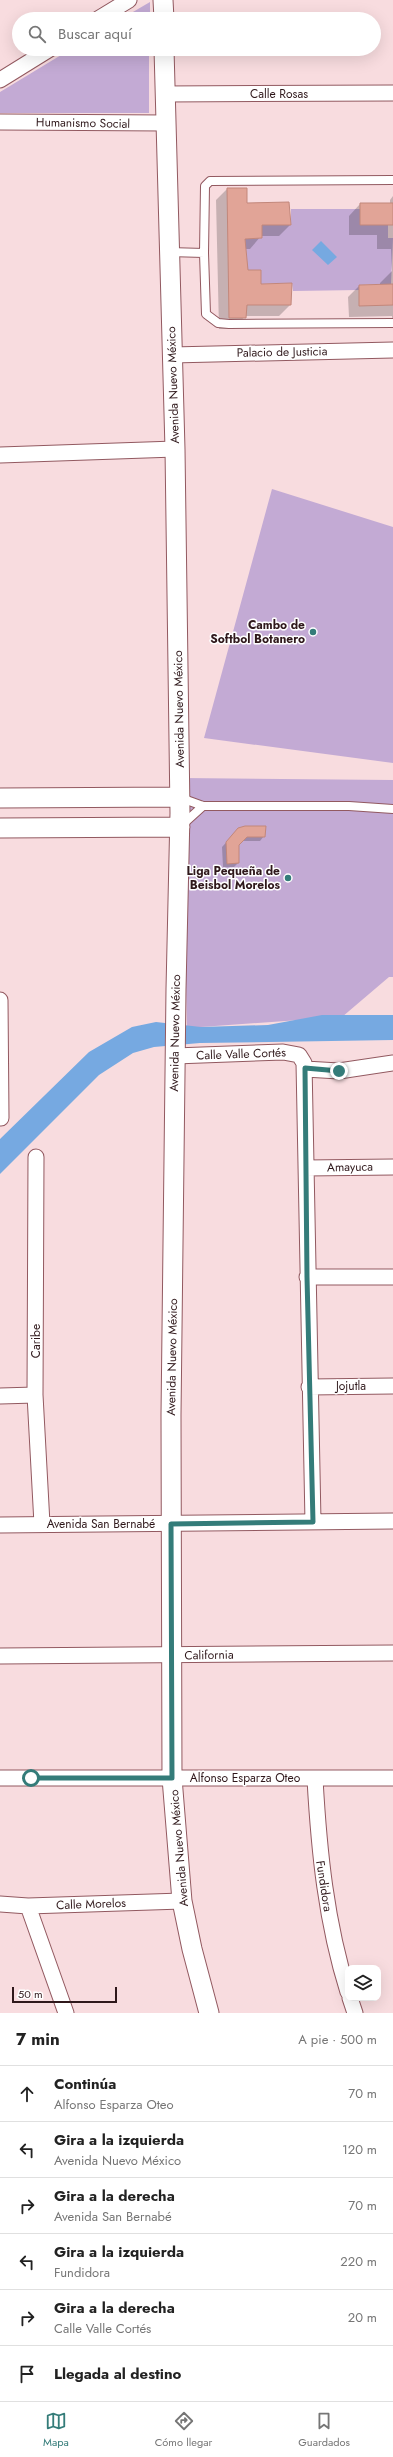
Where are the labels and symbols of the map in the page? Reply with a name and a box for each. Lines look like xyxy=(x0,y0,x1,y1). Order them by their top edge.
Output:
street label: Calle Rosas xyxy=(250,85,308,103)
street label: Humanismo Social xyxy=(36,113,130,133)
street label: Avenida Nuevo México xyxy=(162,326,184,444)
street label: Palacio de Justicia xyxy=(236,342,328,362)
place label: Cambo de Softbol Botanero xyxy=(210,616,305,648)
marker: Cambo de Softbol Botanero xyxy=(308,627,318,637)
street label: Avenida Nuevo México xyxy=(169,650,189,768)
place label: Liga Pequeña de Beisbol Morelos xyxy=(187,862,281,894)
marker: Liga Pequeña de Beisbol Morelos xyxy=(283,873,293,883)
street label: Avenida Nuevo México xyxy=(165,974,185,1092)
street label: Calle Valle Cortés xyxy=(196,1043,286,1065)
route end xyxy=(330,1062,348,1080)
street label: Amayuca xyxy=(327,1158,373,1176)
street label: Avenida Nuevo México xyxy=(162,1298,182,1416)
street label: Caribe xyxy=(27,1324,45,1358)
street label: Jojutla xyxy=(334,1377,366,1395)
street label: Avenida San Bernabé xyxy=(47,1515,155,1533)
street label: California xyxy=(184,1646,234,1664)
route start xyxy=(22,1769,40,1787)
street label: Alfonso Esparza Oteo xyxy=(190,1769,301,1787)
street label: Avenida Nuevo México xyxy=(165,1788,193,1907)
street label: Fundidora xyxy=(311,1859,337,1913)
street label: Calle Morelos xyxy=(56,1894,126,1914)
scale bar xyxy=(12,1985,117,2004)

